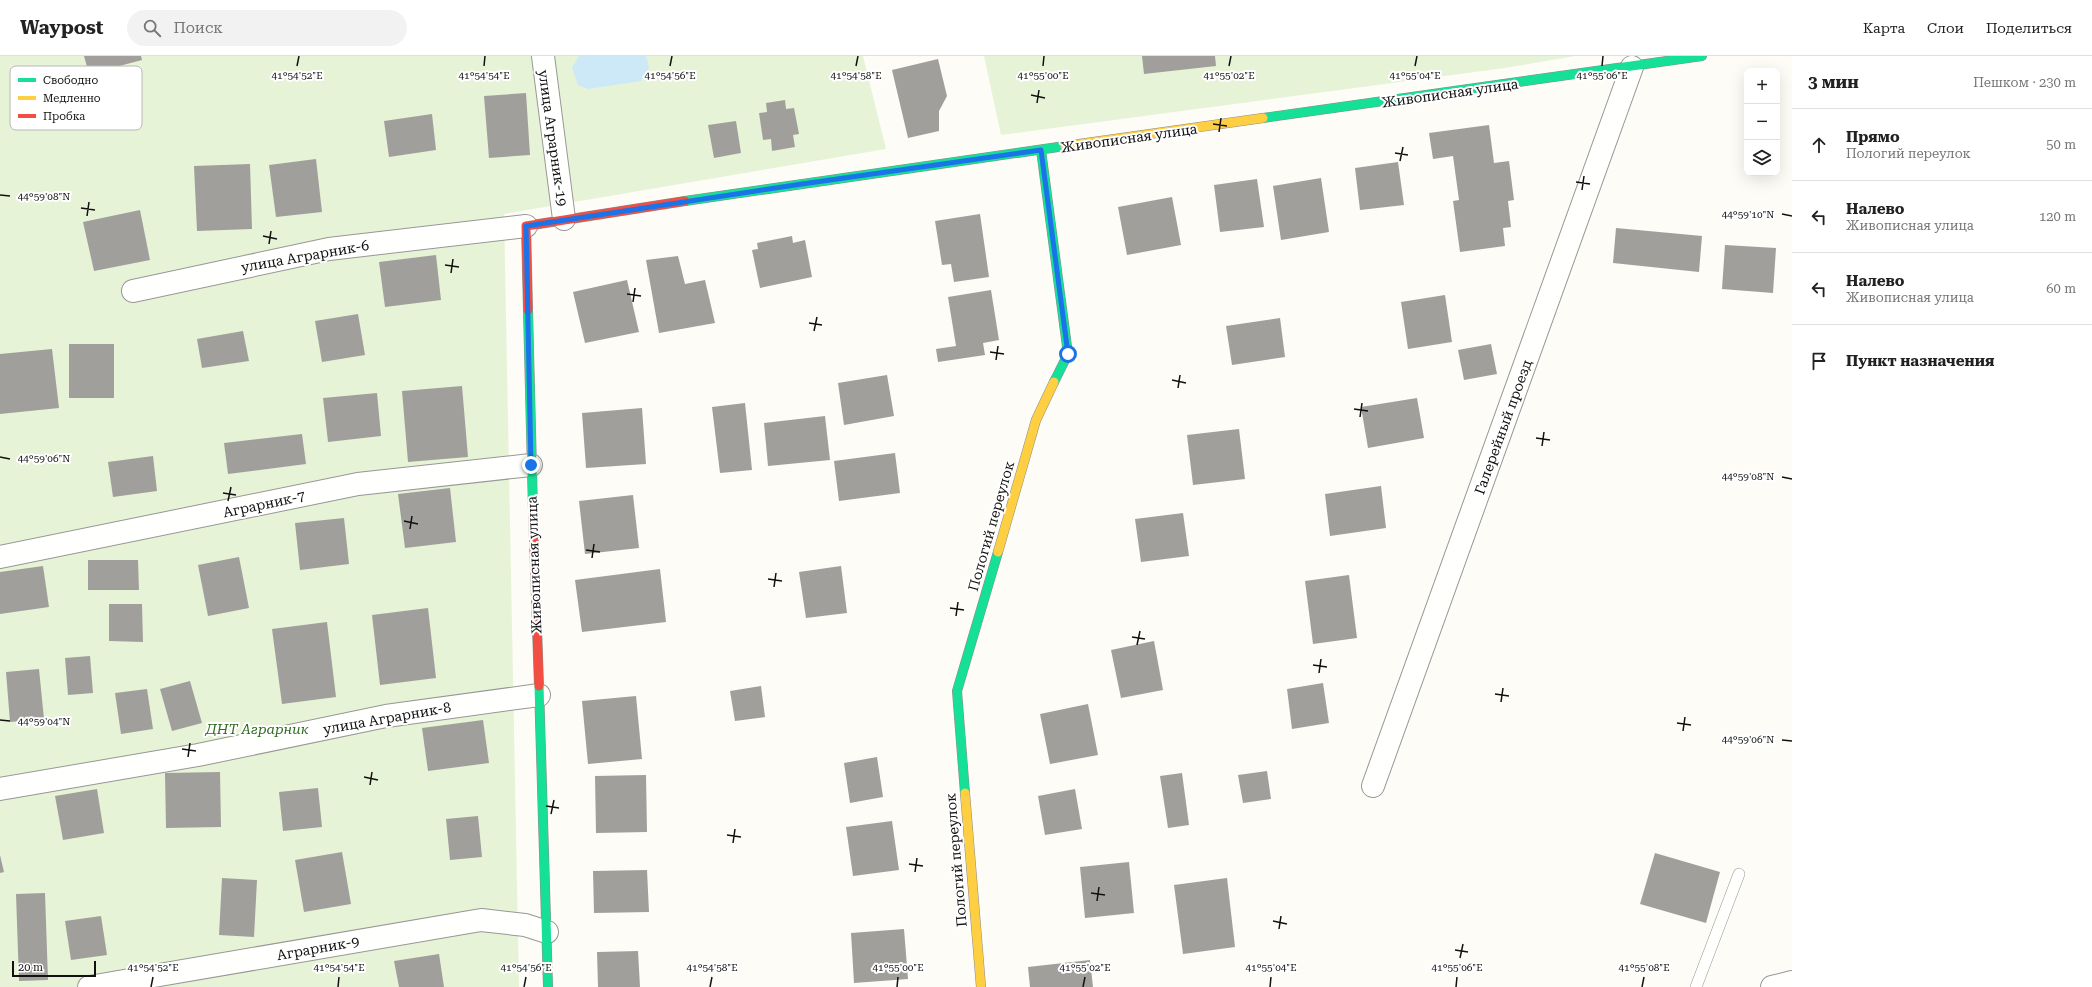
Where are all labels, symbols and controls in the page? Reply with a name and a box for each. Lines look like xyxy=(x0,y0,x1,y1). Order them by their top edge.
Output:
search box xyxy=(127,10,407,46)
text: Waypost xyxy=(20,16,103,39)
icon: search xyxy=(141,17,163,39)
text: Поиск xyxy=(173,19,223,37)
text: Карта xyxy=(1863,20,1905,36)
text: Слои xyxy=(1927,20,1964,36)
text: Поделиться xyxy=(1986,20,2072,36)
legend xyxy=(10,66,142,130)
map controls xyxy=(1744,68,1780,176)
button: + xyxy=(1744,68,1780,104)
street label: улица Аграрник-19 xyxy=(536,69,571,207)
text: 41°54'52"E xyxy=(271,70,323,81)
text: 41°54'54"E xyxy=(458,70,510,81)
text: 41°54'56"E xyxy=(644,70,696,81)
text: 41°54'58"E xyxy=(830,70,882,81)
text: 41°55'00"E xyxy=(1017,70,1069,81)
text: 41°55'02"E xyxy=(1203,70,1255,81)
text: 41°55'04"E xyxy=(1389,70,1441,81)
text: 41°55'06"E xyxy=(1576,70,1628,81)
text: 3 мин xyxy=(1808,72,1859,92)
text: Свободно xyxy=(43,74,99,87)
street label: Живописная улица xyxy=(1381,75,1520,111)
text: Пешком · 230 m xyxy=(1973,75,2076,90)
text: Медленно xyxy=(43,92,101,105)
button: − xyxy=(1744,104,1780,140)
text: Пробка xyxy=(43,110,85,123)
street label: Живописная улица xyxy=(1060,120,1199,156)
text: Прямо xyxy=(1846,128,1900,146)
icon: ahead xyxy=(1808,134,1830,156)
text: 50 m xyxy=(2046,137,2076,152)
button: layers xyxy=(1744,140,1780,176)
text: Пологий переулок xyxy=(1846,146,1971,161)
text: 44°59'08"N xyxy=(18,191,70,202)
text: Налево xyxy=(1846,200,1905,218)
icon: left xyxy=(1808,206,1830,228)
text: 44°59'10"N xyxy=(1722,209,1774,220)
text: 120 m xyxy=(2039,209,2076,224)
text: Живописная улица xyxy=(1846,218,1974,233)
street label: улица Аграрник-6 xyxy=(240,237,370,275)
text: Налево xyxy=(1846,272,1905,290)
icon: left xyxy=(1808,278,1830,300)
text: 60 m xyxy=(2046,281,2076,296)
text: Живописная улица xyxy=(1846,290,1974,305)
route start xyxy=(1059,345,1077,363)
icon: arrive xyxy=(1808,350,1830,372)
text: Пункт назначения xyxy=(1846,352,1994,370)
street label: Галерейный проезд xyxy=(1471,357,1535,496)
text: 44°59'06"N xyxy=(18,453,70,464)
route end xyxy=(522,456,540,474)
street label: Пологий переулок xyxy=(965,459,1017,593)
text: 44°59'08"N xyxy=(1722,471,1774,482)
street label: Аграрник-7 xyxy=(222,487,307,520)
street label: Живописная улица xyxy=(524,496,544,634)
street label: улица Аграрник-8 xyxy=(322,699,452,737)
text: 44°59'04"N xyxy=(18,716,70,727)
park label: ДНТ Аграрник xyxy=(205,721,309,737)
text: 44°59'06"N xyxy=(1722,734,1774,745)
street label: Пологий переулок xyxy=(942,792,970,928)
street label: Аграрник-9 xyxy=(276,933,361,963)
scale bar xyxy=(12,959,96,978)
text: 20 m xyxy=(18,961,43,974)
text: 41°54'52"E xyxy=(127,962,179,973)
text: 41°54'54"E xyxy=(313,962,365,973)
text: 41°54'56"E xyxy=(500,962,552,973)
text: 41°54'58"E xyxy=(686,962,738,973)
text: 41°55'00"E xyxy=(872,962,924,973)
text: 41°55'02"E xyxy=(1059,962,1111,973)
text: 41°55'04"E xyxy=(1245,962,1297,973)
text: 41°55'06"E xyxy=(1431,962,1483,973)
text: 41°55'08"E xyxy=(1618,962,1670,973)

